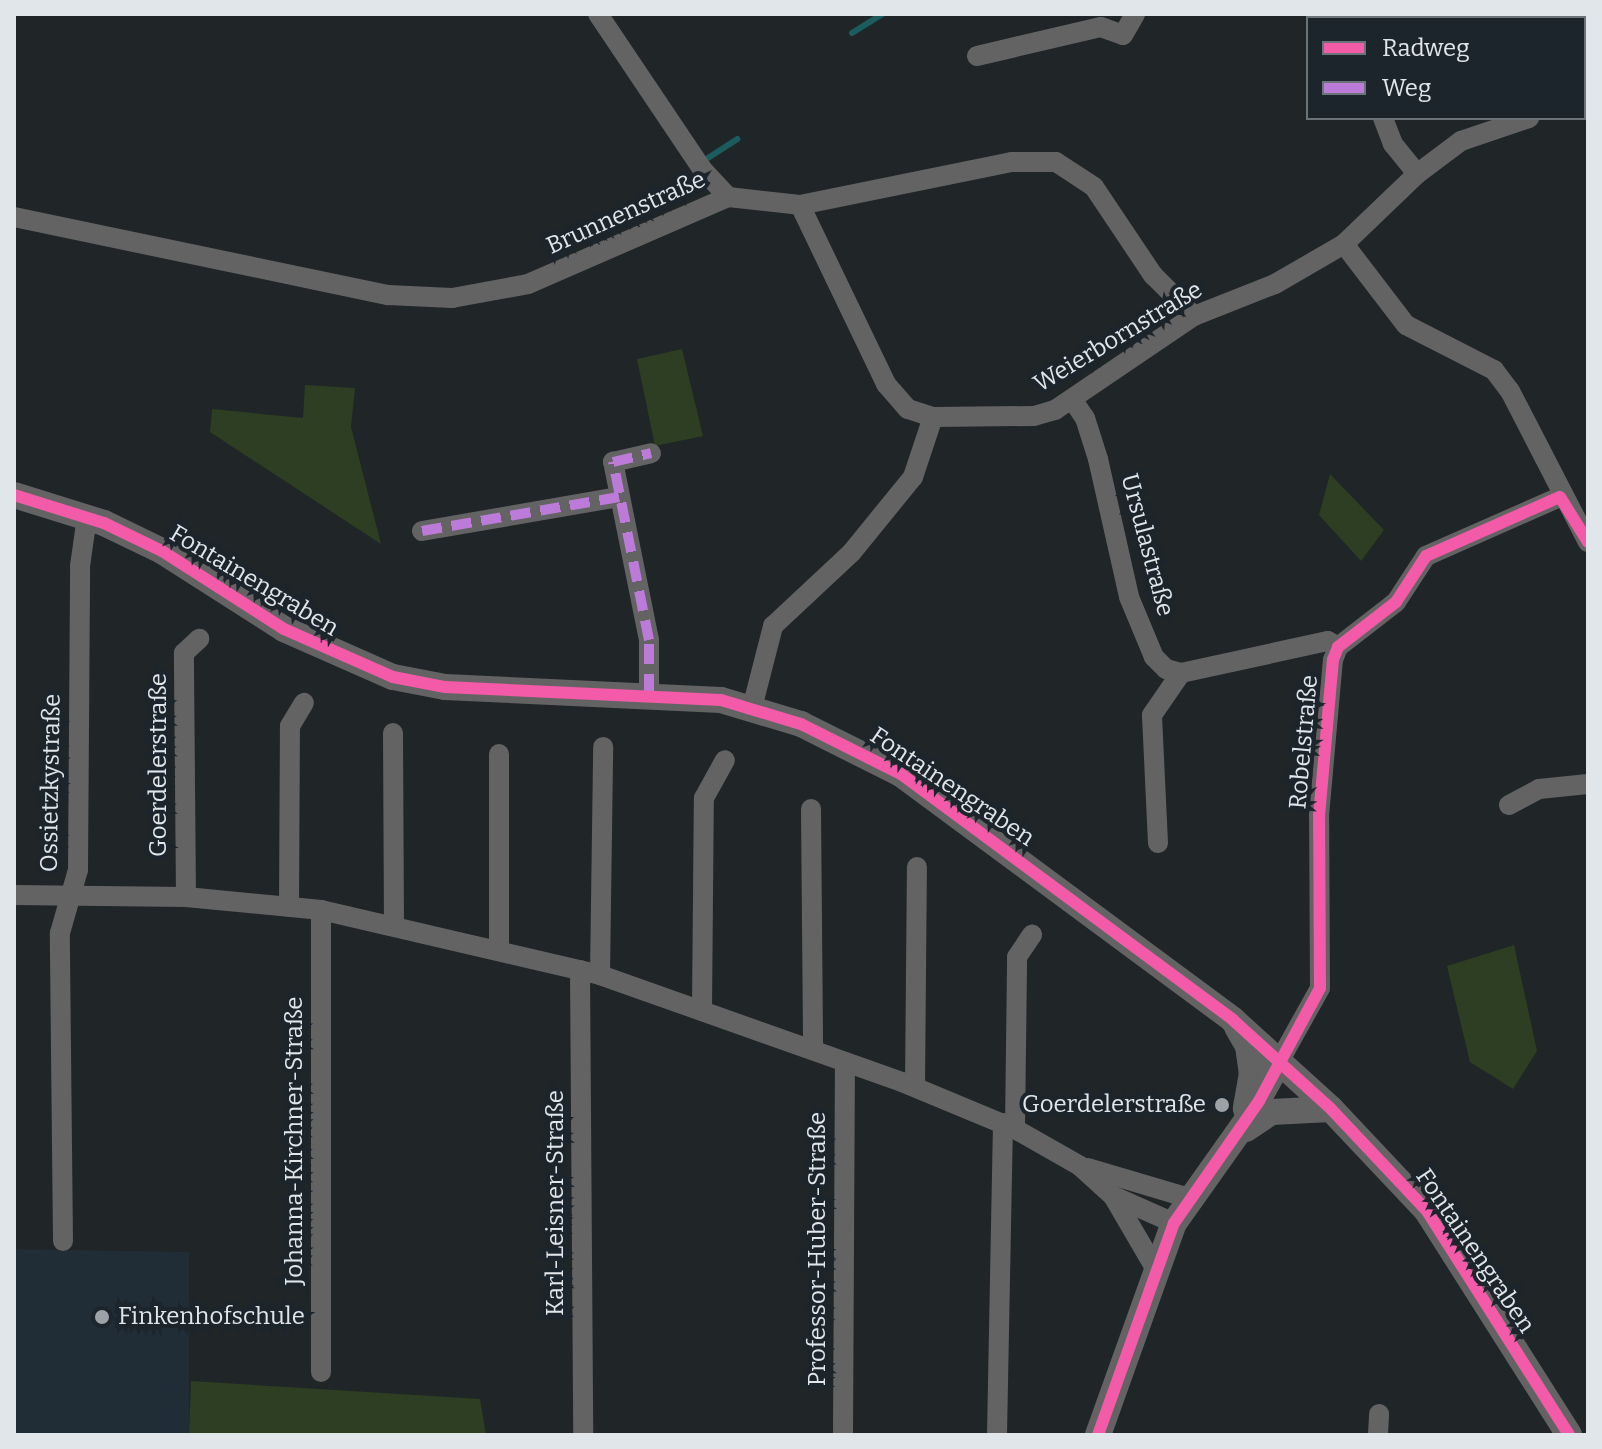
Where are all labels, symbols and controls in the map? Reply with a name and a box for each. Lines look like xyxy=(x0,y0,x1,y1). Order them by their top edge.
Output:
legend xyxy=(1306,16,1586,120)
text: Radweg xyxy=(1382,34,1470,62)
text: Weg xyxy=(1382,74,1431,102)
street label: Brunnenstraße xyxy=(542,165,710,261)
street label: Weierbornstraße xyxy=(1029,275,1207,399)
street label: Ursulastraße xyxy=(1114,471,1180,619)
street label: Fontainengraben xyxy=(164,519,344,643)
street label: Goerdelerstraße xyxy=(145,673,173,857)
street label: Robelstraße xyxy=(1284,674,1324,810)
street label: Ossietzkystraße xyxy=(35,694,67,872)
street label: Fontainengraben xyxy=(864,721,1040,853)
street label: Johanna-Kirchner-Straße xyxy=(281,997,309,1285)
street label: Karl-Leisner-Straße xyxy=(542,1090,570,1316)
place label: Goerdelerstraße xyxy=(1022,1091,1206,1119)
marker: Goerdelerstraße xyxy=(1213,1096,1231,1114)
street label: Professor-Huber-Straße xyxy=(804,1112,832,1386)
street label: Fontainengraben xyxy=(1409,1163,1541,1339)
place label: Finkenhofschule xyxy=(118,1303,305,1331)
marker: Finkenhofschule xyxy=(93,1308,111,1326)

